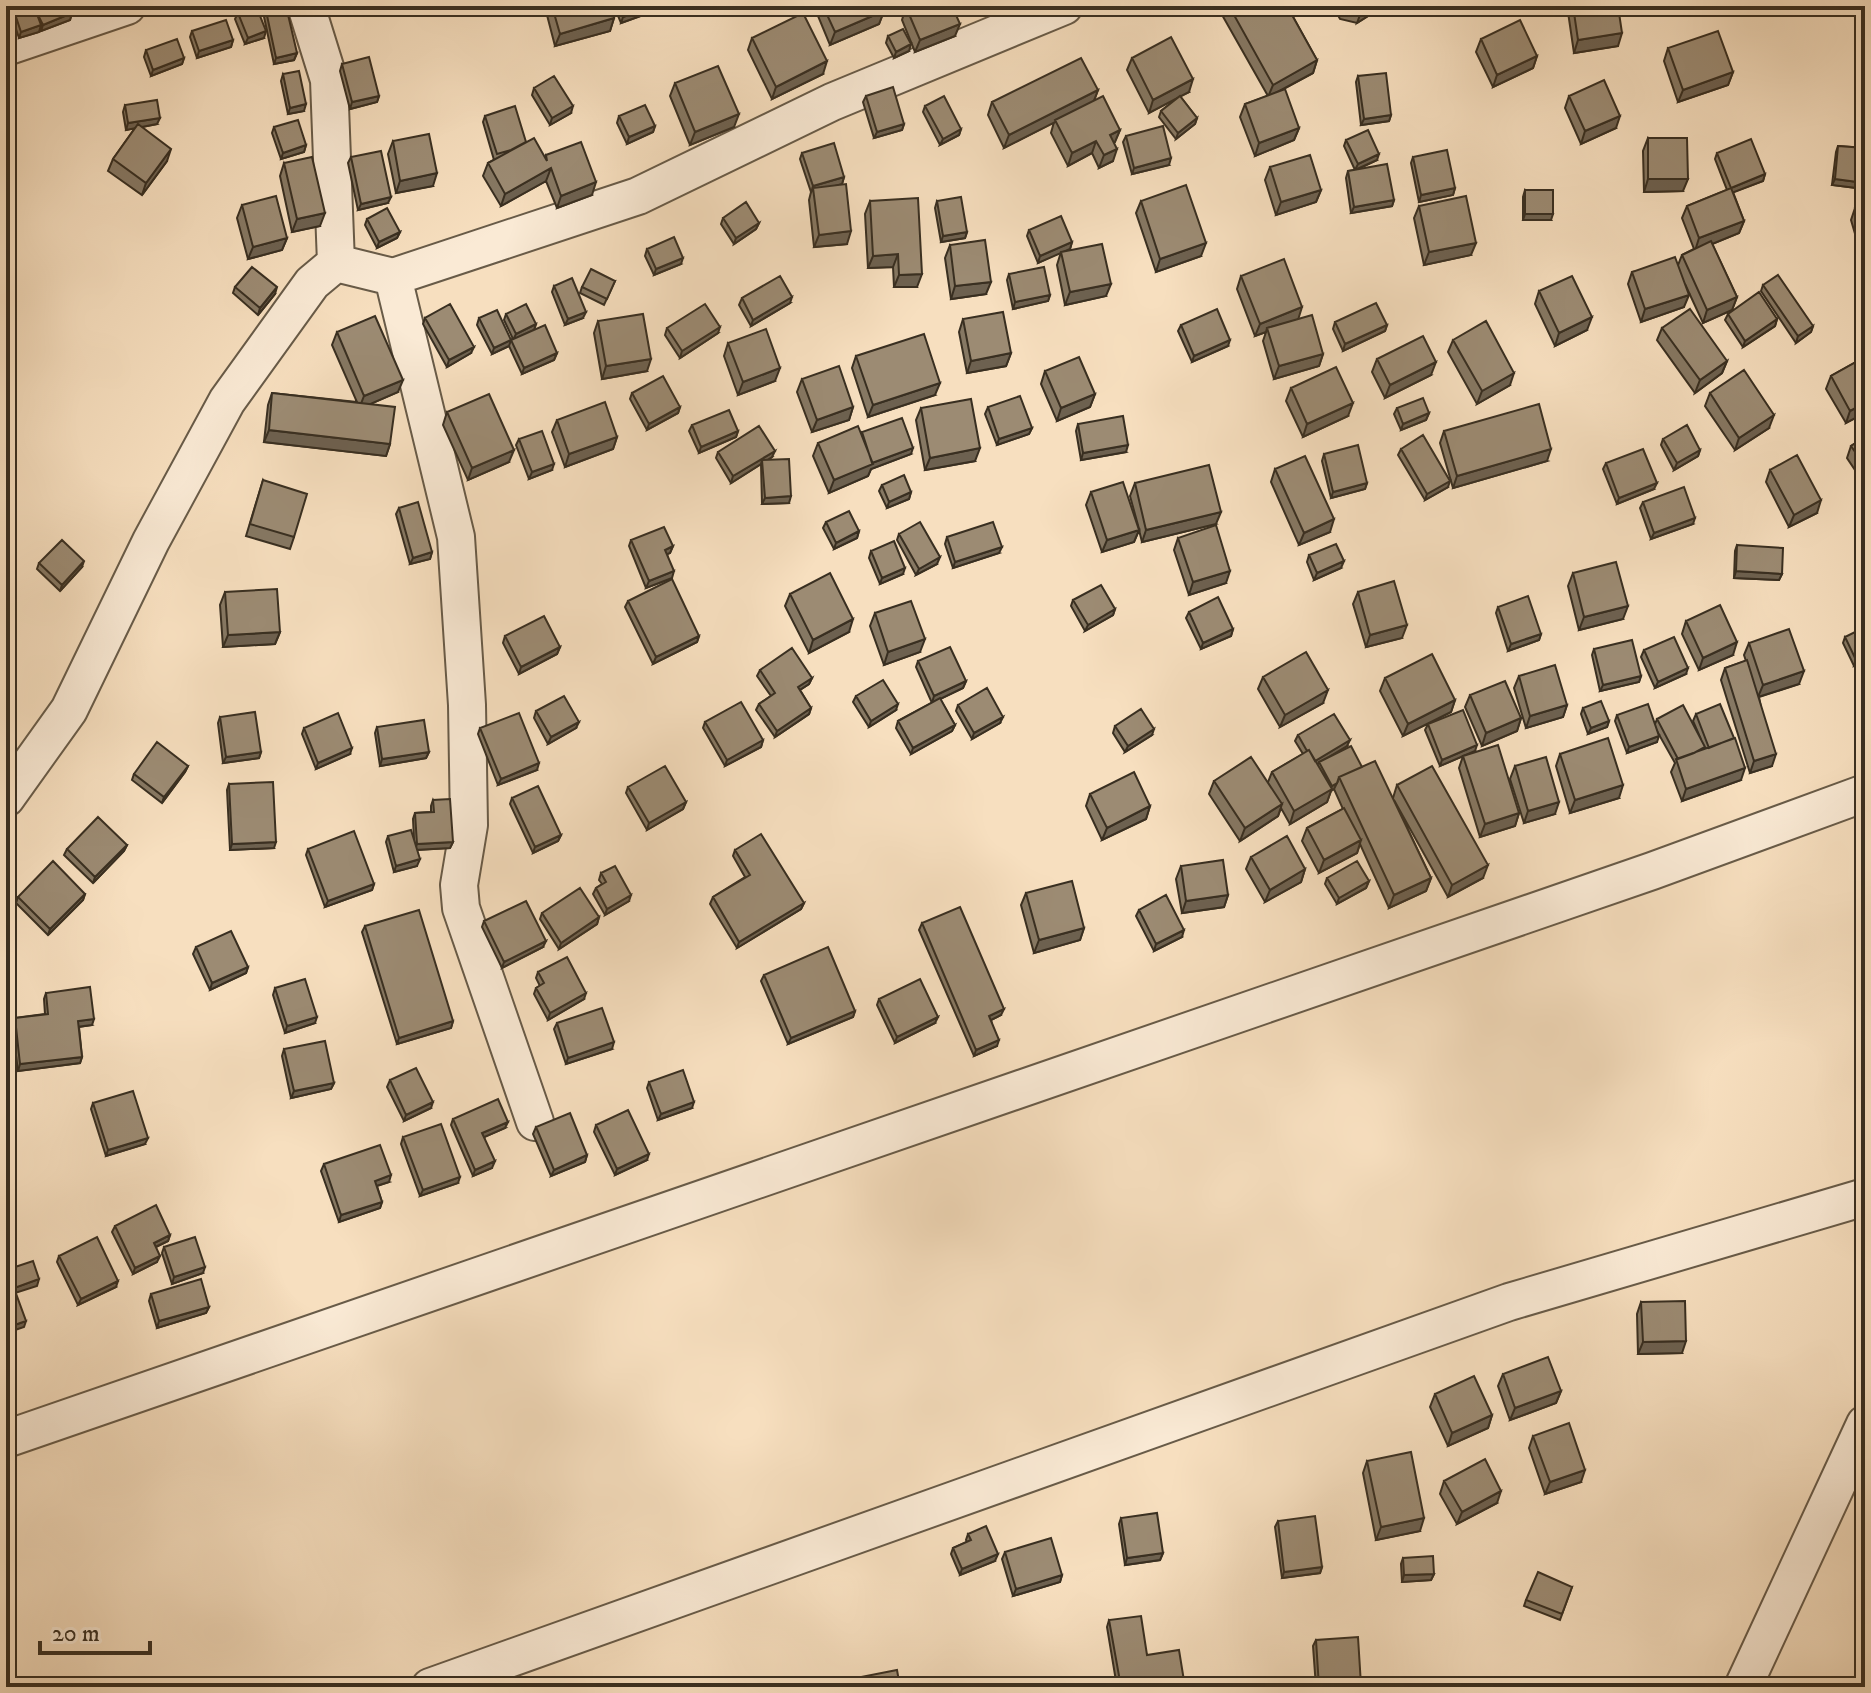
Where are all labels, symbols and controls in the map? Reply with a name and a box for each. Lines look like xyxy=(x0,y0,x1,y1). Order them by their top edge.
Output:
scale bar xyxy=(40,1605,150,1655)
text: 20 m xyxy=(52,1619,100,1649)

